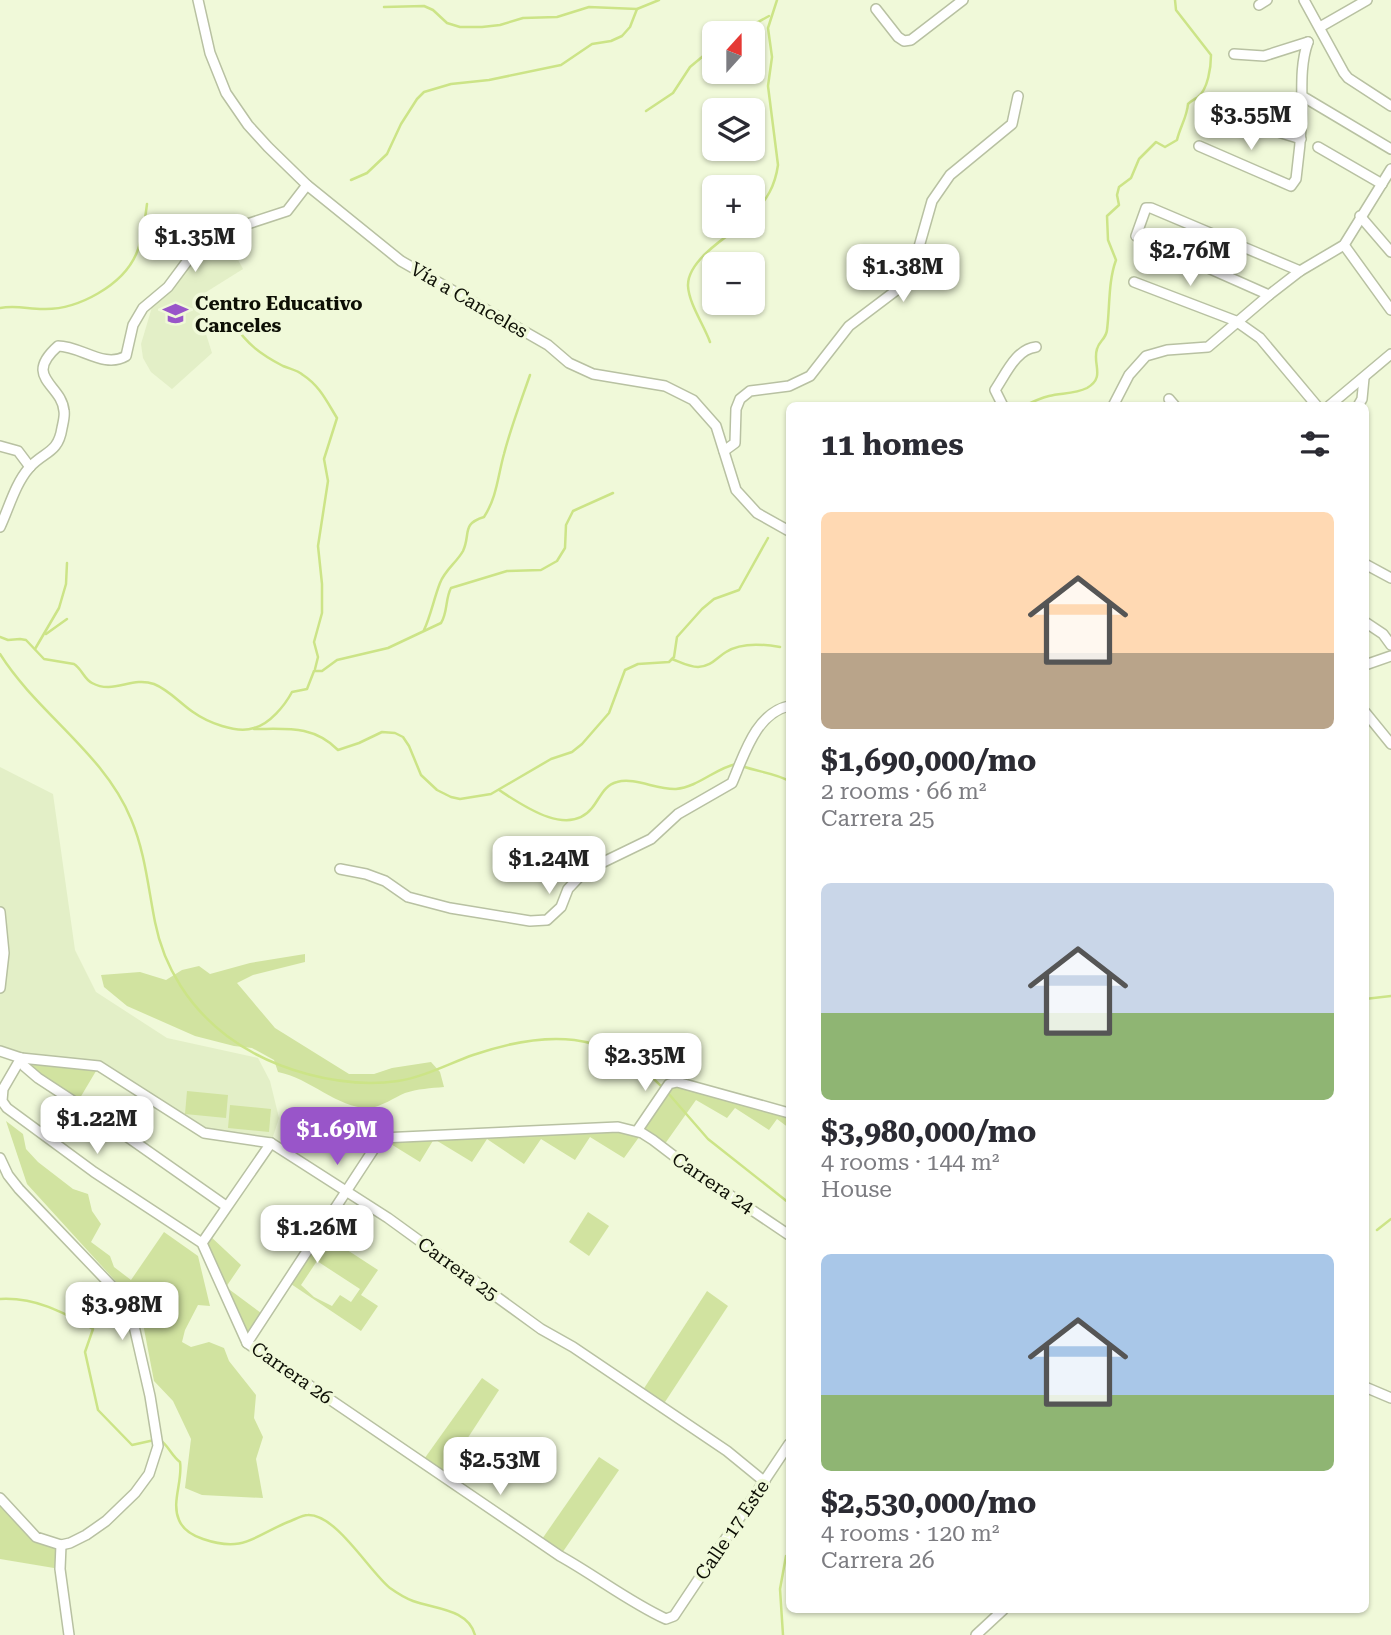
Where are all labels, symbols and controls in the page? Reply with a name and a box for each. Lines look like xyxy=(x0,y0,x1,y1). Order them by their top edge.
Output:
north arrow xyxy=(702,21,765,84)
map controls xyxy=(702,21,765,315)
pin: $3.55M xyxy=(1194,92,1308,152)
button: layers xyxy=(702,98,765,161)
text: $3.55M xyxy=(1211,101,1291,128)
button: + xyxy=(702,175,765,238)
pin: $1.35M xyxy=(138,215,252,274)
text: $1.35M xyxy=(155,223,235,250)
pin: $2.76M xyxy=(1133,229,1247,288)
text: $2.76M xyxy=(1150,237,1230,264)
pin: $1.38M xyxy=(846,244,960,304)
button: − xyxy=(702,252,765,315)
text: $1.38M xyxy=(863,253,943,280)
street label: Vía a Canceles xyxy=(406,257,532,343)
place label: Centro Educativo Canceles xyxy=(195,292,363,337)
school or university icon: Centro Educativo Canceles xyxy=(161,300,189,328)
icon: filters xyxy=(1296,425,1334,463)
text: 11 homes xyxy=(821,427,964,462)
icon: home xyxy=(1015,557,1141,683)
text: $1,690,000/mo xyxy=(821,743,1036,778)
text: 2 rooms · 66 m² xyxy=(821,778,987,805)
text: Carrera 25 xyxy=(821,805,935,832)
pin: $1.24M xyxy=(492,836,606,896)
text: $1.24M xyxy=(509,845,589,872)
icon: home xyxy=(1015,928,1141,1054)
pin: $2.35M xyxy=(588,1034,702,1093)
text: $2.35M xyxy=(605,1042,685,1069)
pin: $1.22M xyxy=(40,1096,154,1156)
text: $1.22M xyxy=(57,1105,137,1132)
pin: $1.69M xyxy=(280,1108,394,1167)
text: $3,980,000/mo xyxy=(821,1114,1036,1149)
text: $1.69M xyxy=(297,1116,377,1143)
street label: Carrera 24 xyxy=(668,1147,759,1219)
text: 4 rooms · 144 m² xyxy=(821,1149,999,1176)
text: House xyxy=(821,1176,892,1203)
pin: $1.26M xyxy=(260,1206,374,1265)
text: $1.26M xyxy=(277,1214,357,1241)
street label: Carrera 25 xyxy=(413,1232,503,1306)
pin: $3.98M xyxy=(65,1282,179,1342)
text: $3.98M xyxy=(82,1291,162,1318)
icon: home xyxy=(1015,1299,1141,1425)
street label: Carrera 26 xyxy=(247,1337,337,1409)
pin: $2.53M xyxy=(443,1438,557,1497)
text: $2.53M xyxy=(460,1446,540,1473)
street label: Calle 17 Este xyxy=(690,1476,774,1584)
text: $2,530,000/mo xyxy=(821,1485,1036,1520)
text: 4 rooms · 120 m² xyxy=(821,1520,999,1547)
text: Carrera 26 xyxy=(821,1547,935,1574)

